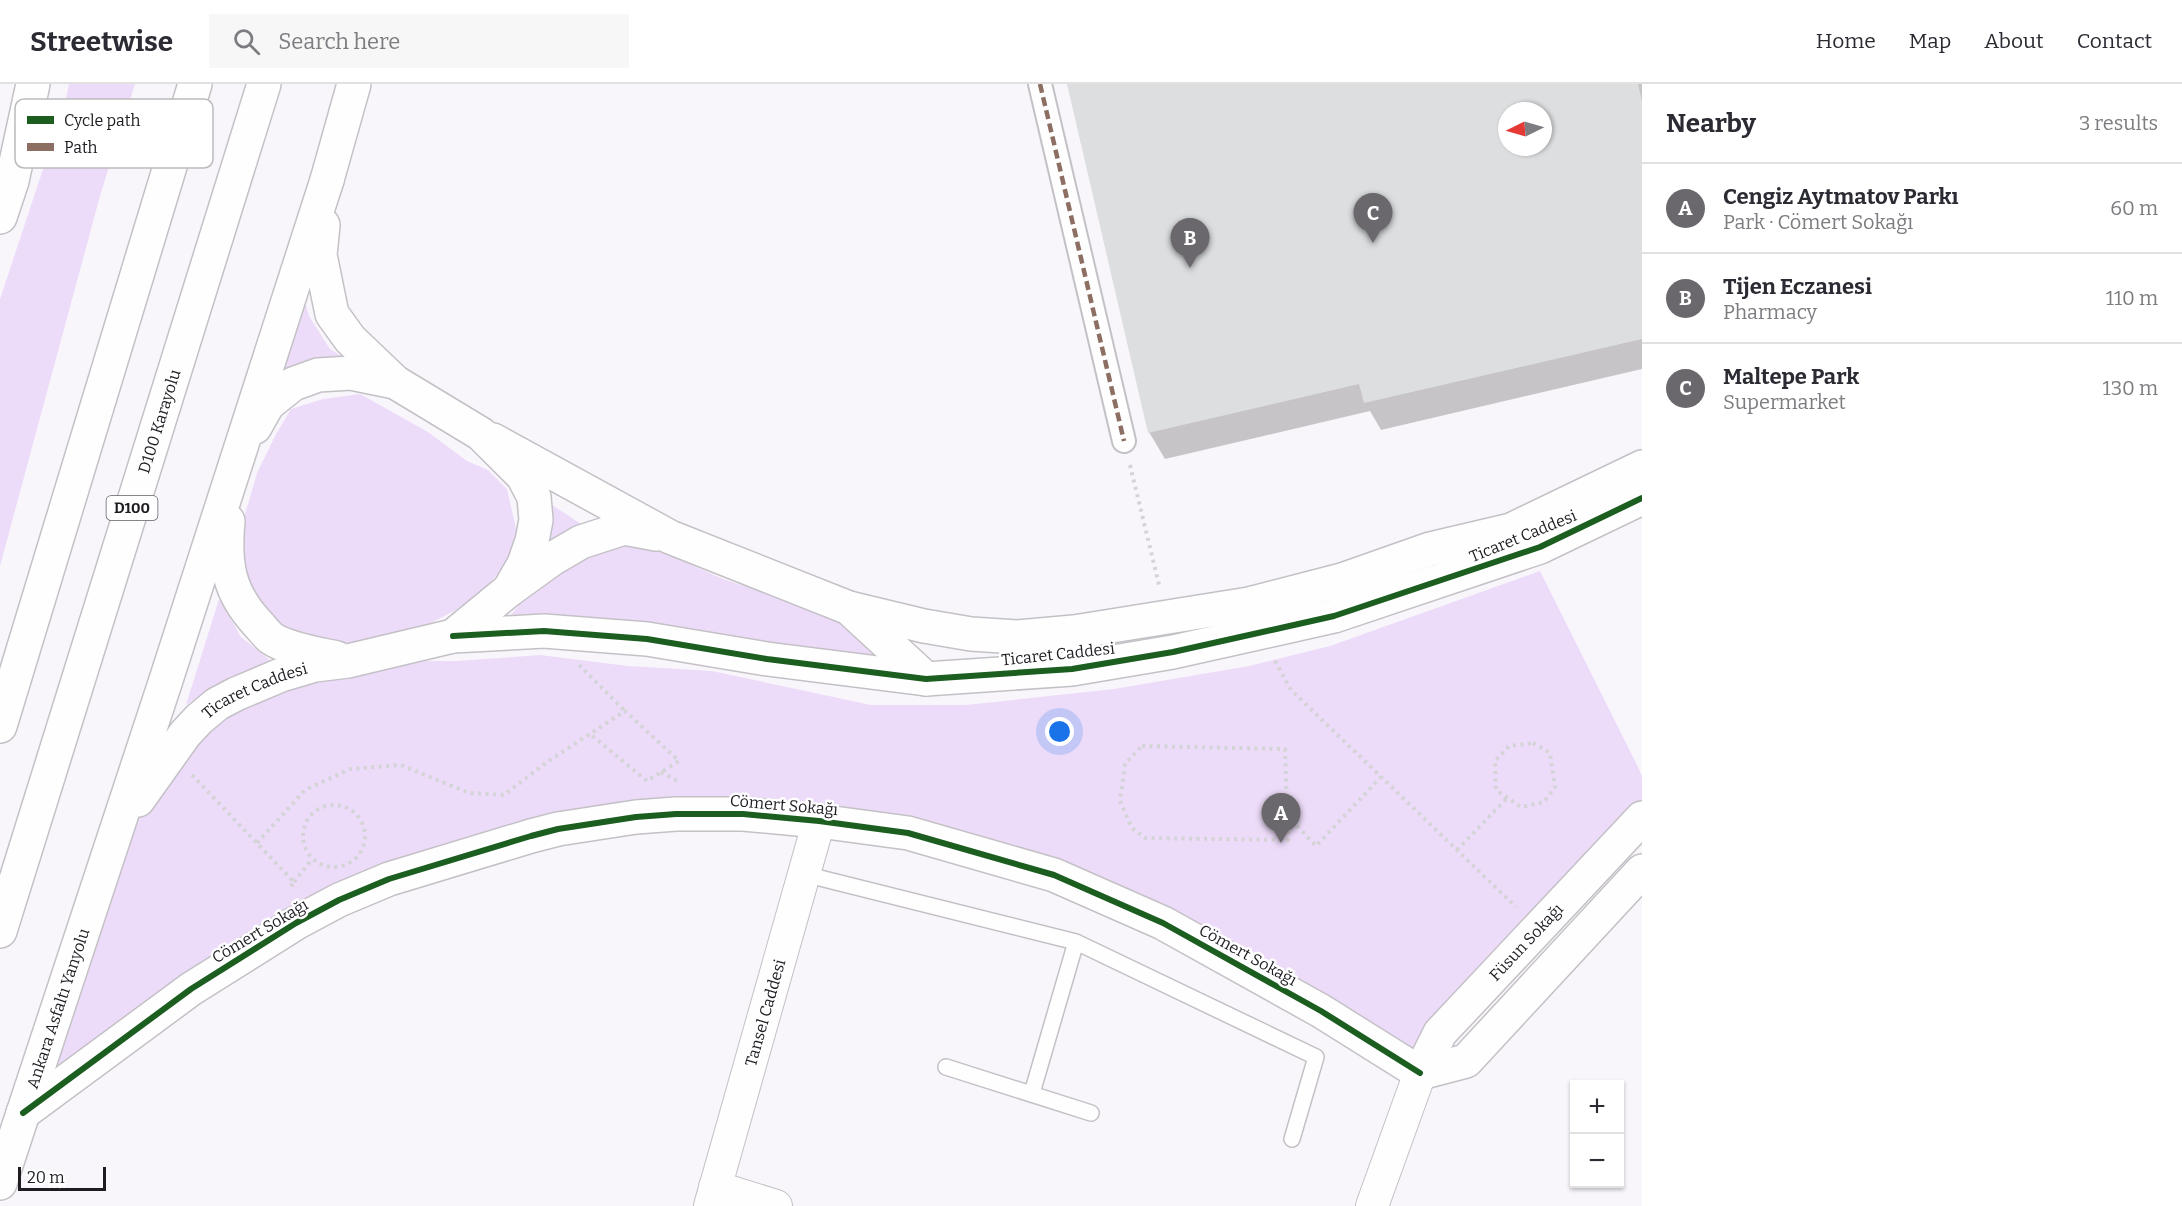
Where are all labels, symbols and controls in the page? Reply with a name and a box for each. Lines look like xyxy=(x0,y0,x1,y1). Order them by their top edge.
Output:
search box xyxy=(209,14,629,68)
text: Streetwise xyxy=(30,25,173,58)
icon: search xyxy=(230,25,263,58)
text: Search here xyxy=(278,28,400,55)
text: Home xyxy=(1816,28,1876,54)
text: Map xyxy=(1909,28,1951,54)
text: About xyxy=(1984,28,2044,54)
text: Contact xyxy=(2077,28,2152,54)
legend xyxy=(15,99,213,168)
north arrow xyxy=(1498,102,1552,156)
text: Nearby xyxy=(1666,108,1756,139)
text: Cycle path xyxy=(64,111,140,130)
text: 3 results xyxy=(2079,111,2158,135)
text: Path xyxy=(64,138,98,157)
text: Cengiz Aytmatov Parkı xyxy=(1723,183,1958,210)
pin: C xyxy=(1354,194,1392,243)
text: A xyxy=(1678,196,1693,220)
text: 60 m xyxy=(2110,196,2158,220)
text: Park · Cömert Sokağı xyxy=(1723,210,1913,234)
pin: B xyxy=(1170,218,1210,268)
text: Tijen Eczanesi xyxy=(1723,273,1872,300)
text: B xyxy=(1679,286,1692,310)
text: 110 m xyxy=(2106,286,2158,310)
text: Pharmacy xyxy=(1723,300,1817,324)
text: Maltepe Park xyxy=(1723,363,1859,390)
street label: D100 Karayolu xyxy=(134,367,184,476)
text: C xyxy=(1679,376,1692,400)
text: 130 m xyxy=(2103,376,2158,400)
text: Supermarket xyxy=(1723,390,1846,414)
road number: D100 xyxy=(106,496,158,520)
street label: Ticaret Caddesi xyxy=(1467,506,1580,566)
street label: Ticaret Caddesi xyxy=(1000,639,1116,669)
street label: Ticaret Caddesi xyxy=(198,658,309,722)
your location xyxy=(1045,717,1074,746)
street label: Cömert Sokağı xyxy=(729,791,839,819)
pin: A xyxy=(1262,794,1300,843)
street label: Cömert Sokağı xyxy=(209,895,312,967)
street label: Füsun Sokağı xyxy=(1485,899,1567,984)
street label: Cömert Sokağı xyxy=(1196,920,1300,990)
street label: Ankara Asfaltı Yanyolu xyxy=(22,926,93,1091)
street label: Tansel Caddesi xyxy=(741,957,789,1068)
map controls xyxy=(1570,1080,1624,1188)
button: + xyxy=(1570,1080,1624,1134)
button: − xyxy=(1570,1134,1624,1188)
scale bar xyxy=(18,1164,106,1192)
text: 20 m xyxy=(27,1168,64,1187)

